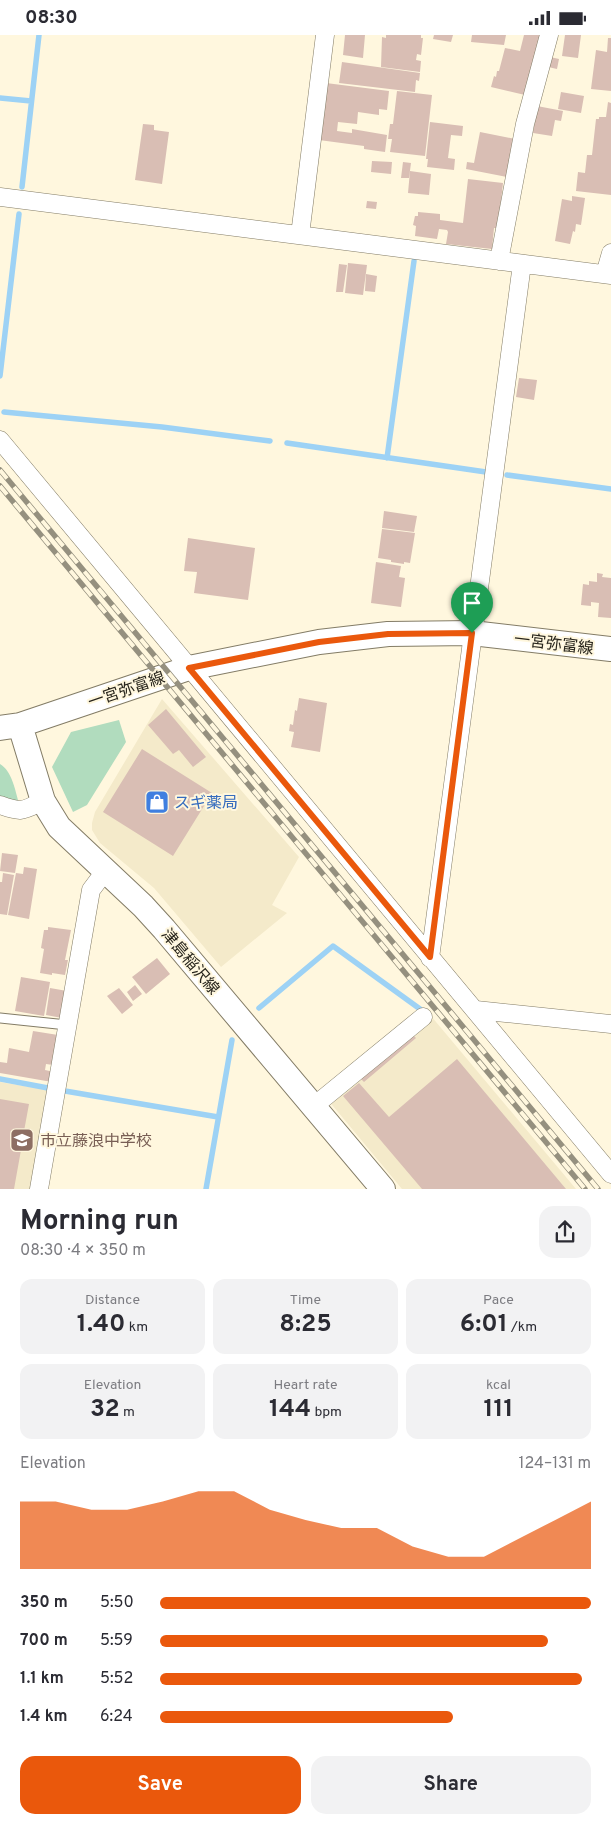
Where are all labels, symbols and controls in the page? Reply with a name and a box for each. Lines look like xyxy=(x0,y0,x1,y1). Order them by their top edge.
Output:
text: 08:30 xyxy=(25,6,78,30)
pin xyxy=(451,582,493,633)
icon: arrive xyxy=(458,589,486,617)
street label: 一宮弥富線 xyxy=(513,630,595,660)
street label: 一宮弥富線 xyxy=(86,668,168,713)
shop icon: スギ薬局 xyxy=(144,789,170,815)
place label: スギ薬局 xyxy=(174,794,238,814)
street label: 津島稲沢線 xyxy=(156,925,223,999)
school or university icon: 市立藤浪中学校 xyxy=(9,1127,35,1153)
place label: 市立藤浪中学校 xyxy=(40,1132,152,1152)
text: Morning run xyxy=(20,1204,179,1240)
button: share xyxy=(539,1206,591,1258)
text: 08:30 · 4 × 350 m xyxy=(20,1241,146,1261)
text: Distance xyxy=(85,1292,140,1309)
text: Time xyxy=(290,1292,321,1309)
text: Pace xyxy=(483,1292,514,1309)
text: 1.40 xyxy=(77,1309,126,1341)
text: 8:25 xyxy=(279,1309,332,1341)
text: 6:01 xyxy=(460,1309,508,1341)
text: km xyxy=(126,1319,148,1336)
text: /km xyxy=(508,1319,537,1336)
text: Elevation xyxy=(84,1377,141,1394)
text: Heart rate xyxy=(273,1377,338,1394)
text: kcal xyxy=(486,1377,511,1394)
text: 32 xyxy=(90,1394,120,1426)
text: 144 xyxy=(269,1394,311,1426)
text: 111 xyxy=(483,1394,514,1426)
text: m xyxy=(120,1404,135,1421)
text: bpm xyxy=(311,1404,342,1421)
text: Elevation xyxy=(20,1454,86,1474)
text: 124–131 m xyxy=(518,1454,591,1474)
text: 350 m xyxy=(20,1593,68,1613)
text: 5:50 xyxy=(100,1593,134,1613)
text: 700 m xyxy=(20,1631,68,1651)
text: 5:59 xyxy=(100,1631,133,1651)
text: 1.1 km xyxy=(20,1669,64,1689)
text: 5:52 xyxy=(100,1669,133,1689)
text: 1.4 km xyxy=(20,1707,68,1727)
text: 6:24 xyxy=(100,1707,133,1727)
button: Save xyxy=(20,1756,301,1814)
button: Share xyxy=(311,1756,591,1814)

